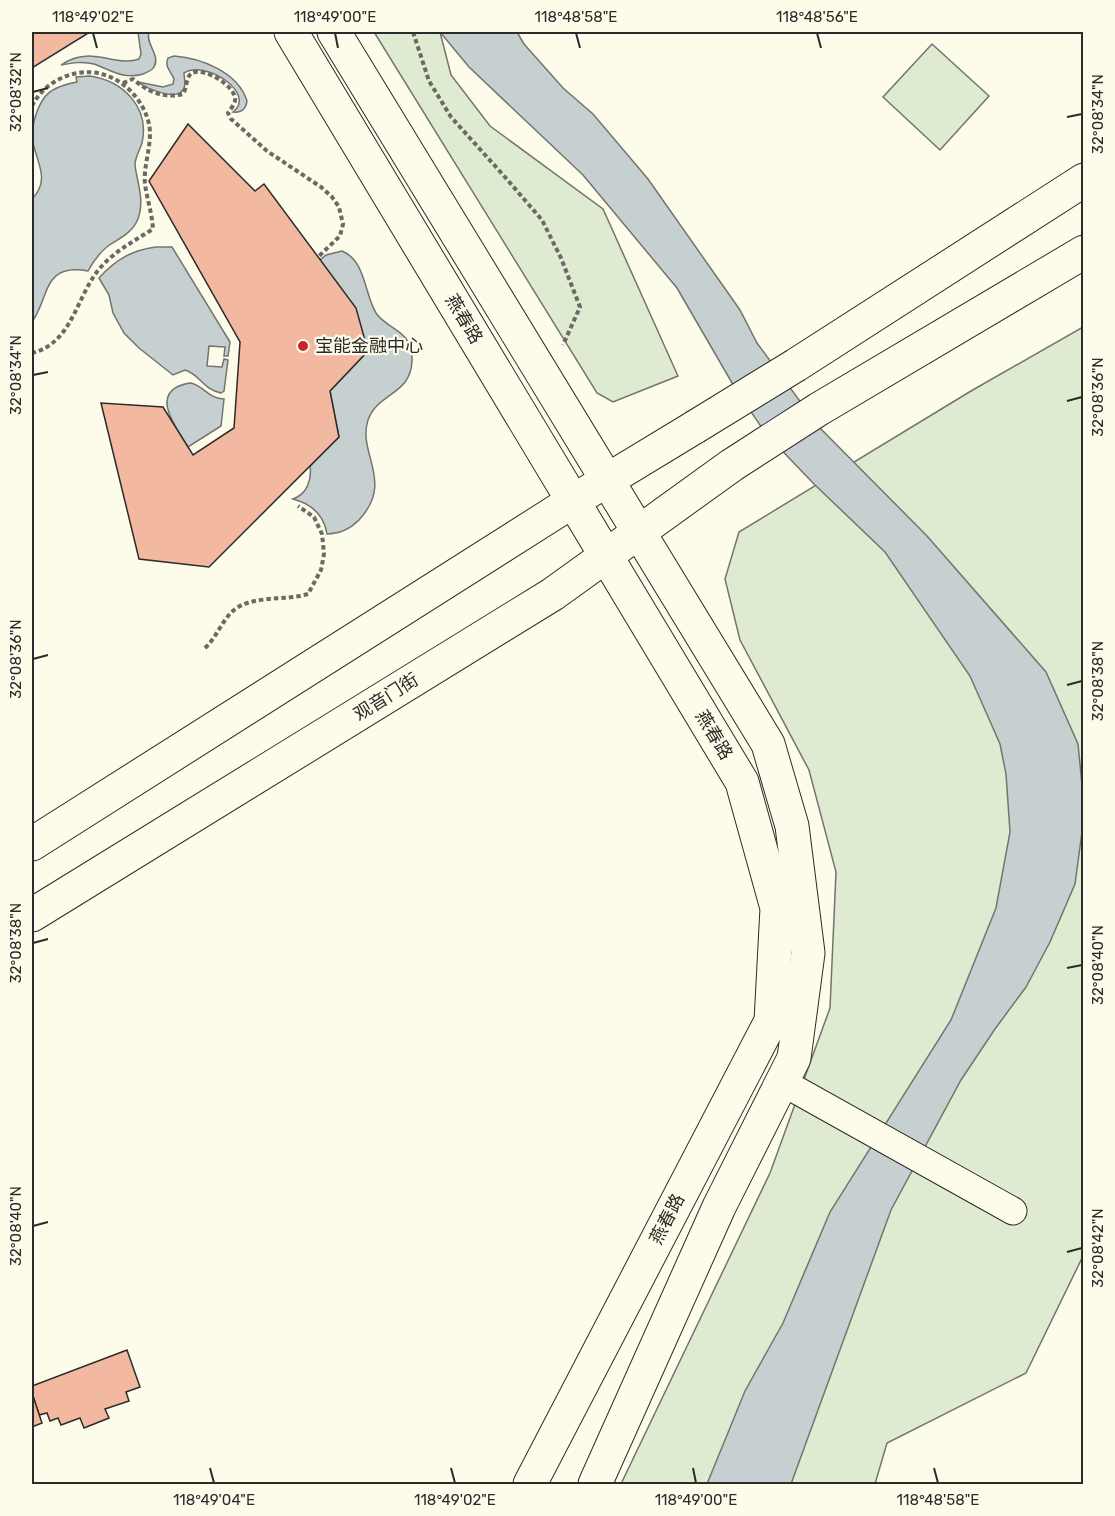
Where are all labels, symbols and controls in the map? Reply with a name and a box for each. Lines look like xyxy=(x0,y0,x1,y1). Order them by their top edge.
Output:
text: 118°49'02"E xyxy=(52,8,134,26)
text: 118°49'00"E xyxy=(294,8,376,26)
text: 118°48'58"E xyxy=(535,8,617,26)
text: 118°48'56"E xyxy=(776,8,858,26)
text: 32°08'32"N xyxy=(7,52,25,132)
text: 32°08'34"N xyxy=(1089,74,1107,154)
street label: 燕春路 xyxy=(441,290,487,348)
text: 32°08'34"N xyxy=(7,335,25,415)
place label: 宝能金融中心 xyxy=(315,335,423,357)
marker: 宝能金融中心 xyxy=(296,339,310,353)
text: 32°08'36"N xyxy=(1089,357,1107,437)
text: 32°08'36"N xyxy=(7,619,25,699)
text: 32°08'38"N xyxy=(1089,641,1107,721)
street label: 观音门街 xyxy=(350,669,422,725)
street label: 燕春路 xyxy=(691,706,737,764)
text: 32°08'38"N xyxy=(7,903,25,983)
text: 32°08'40"N xyxy=(1089,925,1107,1005)
text: 32°08'40"N xyxy=(7,1186,25,1266)
street label: 燕春路 xyxy=(645,1190,689,1248)
text: 32°08'42"N xyxy=(1089,1208,1107,1288)
text: 118°49'04"E xyxy=(173,1491,255,1509)
text: 118°49'02"E xyxy=(414,1491,496,1509)
text: 118°49'00"E xyxy=(655,1491,737,1509)
text: 118°48'58"E xyxy=(897,1491,979,1509)

